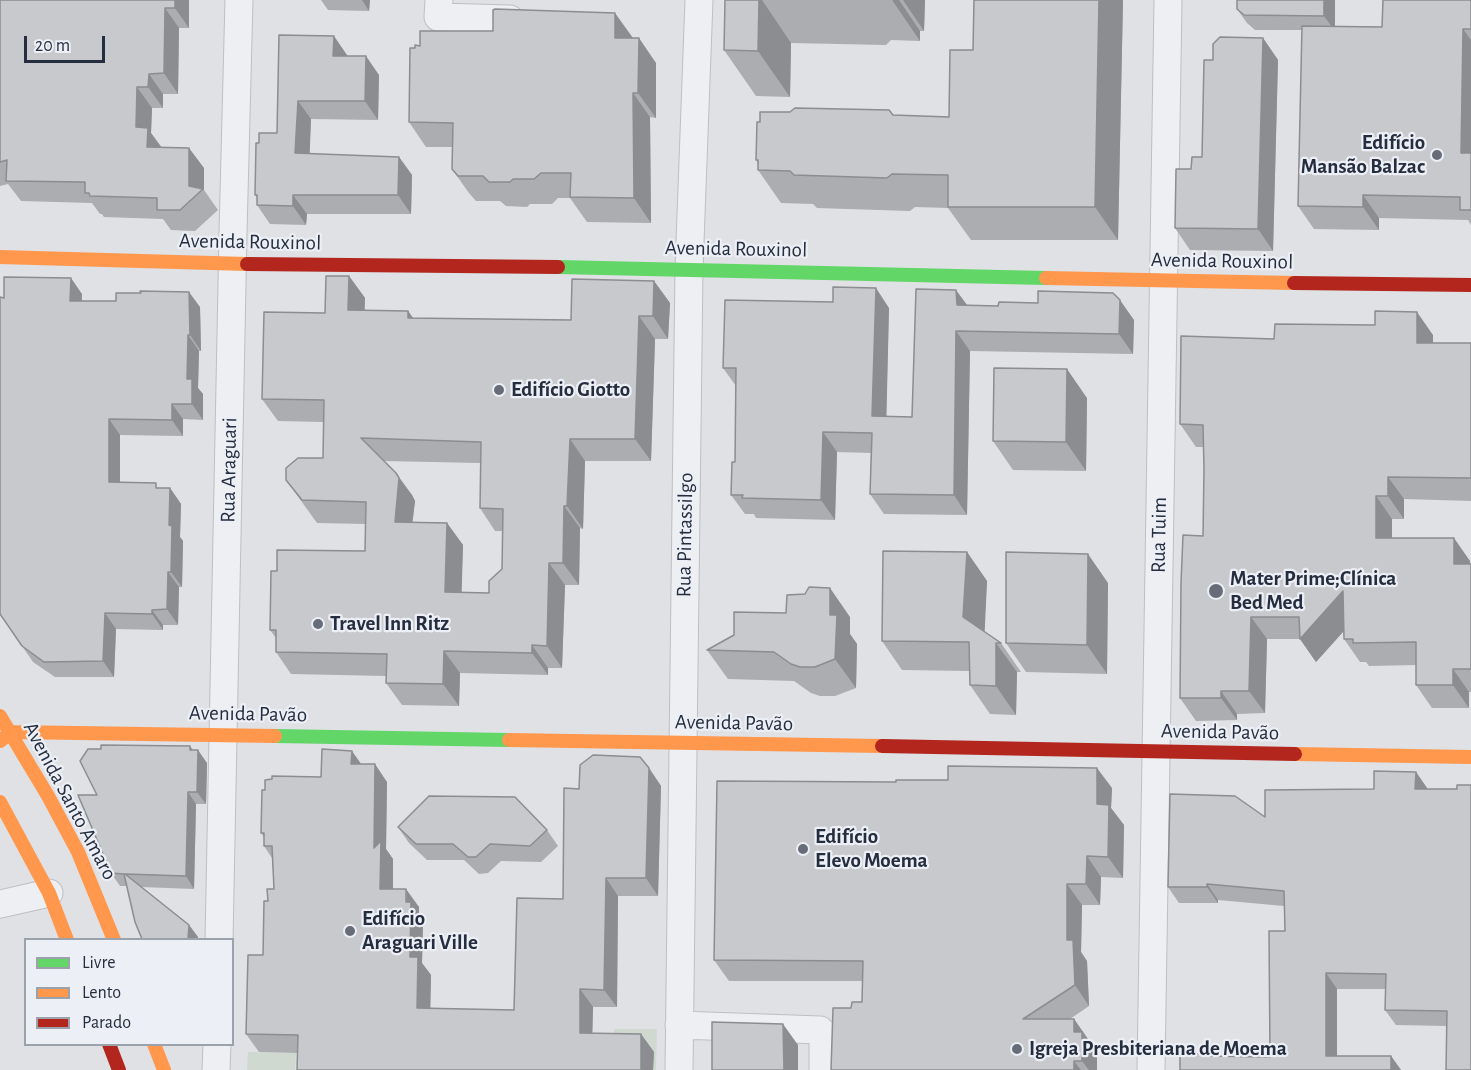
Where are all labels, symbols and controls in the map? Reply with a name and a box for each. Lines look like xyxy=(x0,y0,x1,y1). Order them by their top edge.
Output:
scale bar xyxy=(27,24,108,62)
text: 20 m xyxy=(35,37,70,55)
place label: Edifício Mansão Balzac xyxy=(1301,130,1425,180)
marker: Edifício Mansão Balzac xyxy=(1430,148,1444,162)
street label: Avenida Rouxinol xyxy=(179,228,321,256)
street label: Avenida Rouxinol xyxy=(665,235,807,263)
street label: Avenida Rouxinol xyxy=(1151,247,1293,275)
place label: Edifício Giotto xyxy=(511,377,630,403)
marker: Edifício Giotto xyxy=(492,383,506,397)
street label: Rua Araguari xyxy=(215,417,243,523)
street label: Rua Pintassilgo xyxy=(671,472,699,598)
street label: Rua Tuim xyxy=(1146,497,1172,573)
place label: Mater Prime;Clínica Bed Med xyxy=(1230,566,1396,616)
marker: Mater Prime;Clínica Bed Med xyxy=(1207,582,1225,600)
place label: Travel Inn Ritz xyxy=(330,611,449,637)
marker: Travel Inn Ritz xyxy=(311,617,325,631)
street label: Avenida Pavão xyxy=(189,700,307,728)
street label: Avenida Pavão xyxy=(675,709,793,737)
street label: Avenida Santo Amaro xyxy=(18,718,122,884)
street label: Avenida Pavão xyxy=(1161,718,1279,746)
place label: Edifício Elevo Moema xyxy=(815,824,928,874)
marker: Edifício Elevo Moema xyxy=(796,842,810,856)
place label: Edifício Araguari Ville xyxy=(362,906,478,956)
marker: Edifício Araguari Ville xyxy=(343,924,357,938)
legend xyxy=(24,938,234,1046)
text: Livre xyxy=(82,954,116,972)
text: Lento xyxy=(82,984,121,1002)
text: Parado xyxy=(82,1014,131,1032)
place label: Igreja Presbiteriana de Moema xyxy=(1029,1036,1287,1062)
marker: Igreja Presbiteriana de Moema xyxy=(1010,1042,1024,1056)

